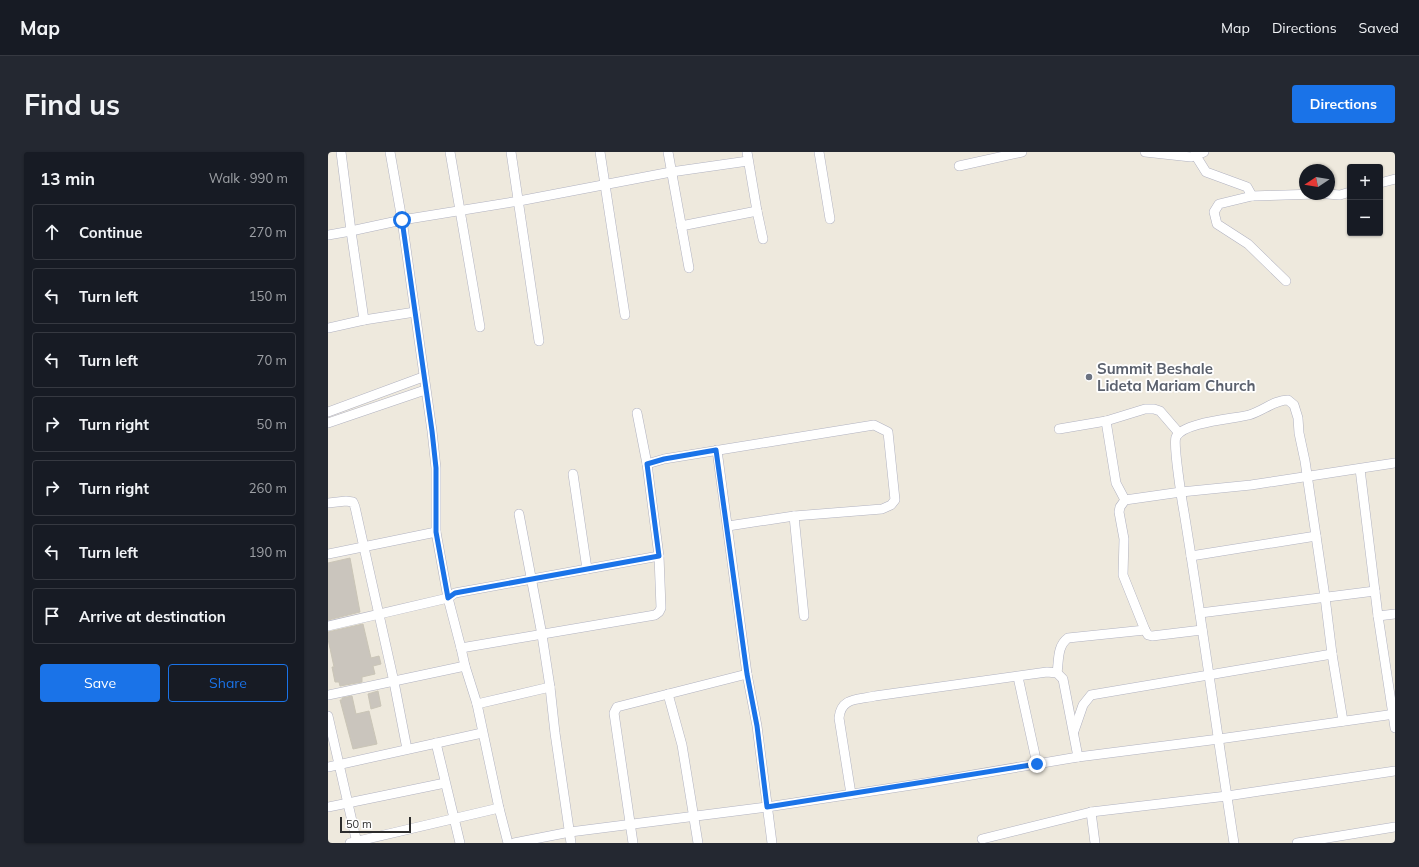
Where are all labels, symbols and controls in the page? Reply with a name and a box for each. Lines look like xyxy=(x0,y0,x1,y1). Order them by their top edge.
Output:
text: Map xyxy=(20,16,60,40)
text: Map xyxy=(1221,19,1250,37)
text: Directions xyxy=(1272,19,1337,37)
text: Saved xyxy=(1359,19,1399,37)
button: Directions xyxy=(1292,85,1395,123)
text: Find us xyxy=(24,87,120,122)
north arrow xyxy=(1299,164,1335,200)
map controls xyxy=(1347,164,1383,236)
button: + xyxy=(1347,164,1383,200)
text: 13 min xyxy=(40,168,95,189)
text: Walk · 990 m xyxy=(209,170,288,186)
button: − xyxy=(1347,200,1383,236)
route start xyxy=(393,211,411,229)
icon: ahead xyxy=(41,221,63,243)
text: Continue xyxy=(79,223,142,242)
text: 270 m xyxy=(249,224,287,240)
icon: left xyxy=(41,285,63,307)
text: Turn left xyxy=(79,287,138,306)
text: 150 m xyxy=(249,288,287,304)
icon: left xyxy=(41,349,63,371)
text: Turn left xyxy=(79,351,138,370)
text: 70 m xyxy=(257,352,287,368)
place label: Summit Beshale Lideta Mariam Church xyxy=(1097,359,1256,395)
marker: Summit Beshale Lideta Mariam Church xyxy=(1084,372,1094,382)
icon: right xyxy=(41,413,63,435)
text: Turn right xyxy=(79,415,149,434)
text: 50 m xyxy=(257,416,287,432)
icon: right xyxy=(41,477,63,499)
text: Turn right xyxy=(79,479,149,498)
text: 260 m xyxy=(249,480,287,496)
icon: left xyxy=(41,541,63,563)
text: Turn left xyxy=(79,543,138,562)
text: 190 m xyxy=(249,544,287,560)
icon: arrive xyxy=(41,605,63,627)
text: Arrive at destination xyxy=(79,607,226,626)
button: Save xyxy=(40,664,160,702)
button: Share xyxy=(168,664,288,702)
route end xyxy=(1028,755,1046,773)
scale bar xyxy=(340,815,411,834)
text: 50 m xyxy=(346,817,372,831)

